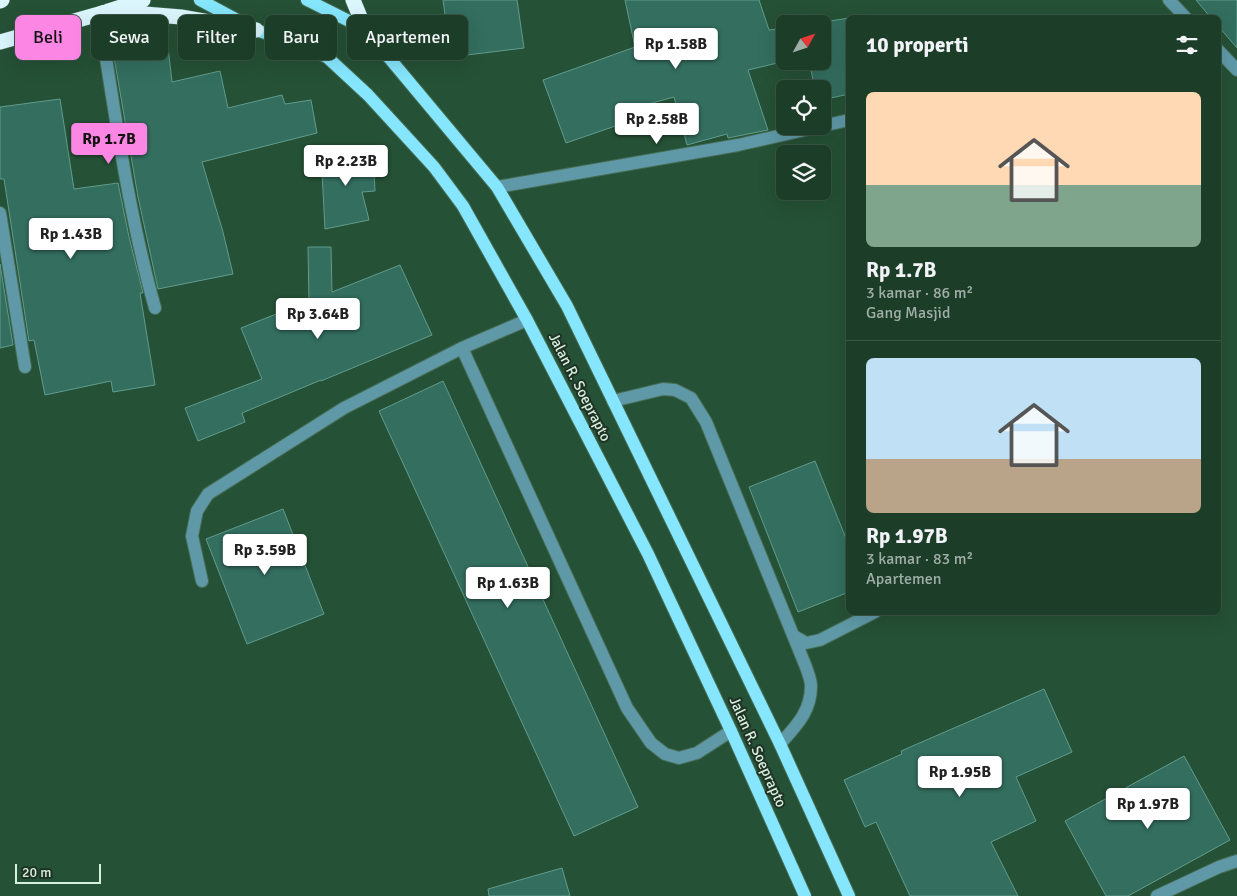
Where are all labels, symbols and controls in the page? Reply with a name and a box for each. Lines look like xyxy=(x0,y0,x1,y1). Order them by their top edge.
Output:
chip: Beli xyxy=(15,15,81,60)
chip: Sewa xyxy=(91,15,168,60)
chip: Filter xyxy=(178,15,255,60)
chip: Baru xyxy=(265,15,337,60)
chip: Apartemen xyxy=(347,15,468,60)
north arrow xyxy=(776,15,831,70)
map controls xyxy=(776,15,831,200)
pin: Rp 1.58B xyxy=(624,28,728,70)
icon: filters xyxy=(1173,31,1201,59)
text: 10 properti xyxy=(866,32,969,58)
text: Rp 1.58B xyxy=(645,34,707,54)
button: locate xyxy=(776,80,831,135)
pin: Rp 2.58B xyxy=(605,102,709,145)
text: Rp 2.58B xyxy=(626,109,688,129)
pin: Rp 1.7B xyxy=(63,122,155,165)
icon: home xyxy=(989,125,1079,215)
text: Rp 1.7B xyxy=(82,129,136,149)
pin: Rp 2.23B xyxy=(294,144,398,187)
button: layers xyxy=(776,145,831,200)
text: Rp 2.23B xyxy=(315,151,377,171)
pin: Rp 1.43B xyxy=(19,218,123,260)
text: Rp 1.43B xyxy=(40,224,102,244)
text: Rp 1.7B xyxy=(866,257,936,283)
text: 3 kamar · 86 m² xyxy=(866,283,973,303)
pin: Rp 3.64B xyxy=(266,298,370,340)
text: Gang Masjid xyxy=(866,303,950,323)
text: Rp 3.64B xyxy=(287,304,349,324)
street label: Jalan R. Soeprapto xyxy=(545,330,615,444)
icon: home xyxy=(989,390,1079,480)
text: Rp 1.97B xyxy=(866,523,948,549)
pin: Rp 3.59B xyxy=(213,534,317,576)
text: Rp 3.59B xyxy=(234,540,296,560)
text: 3 kamar · 83 m² xyxy=(866,549,973,569)
pin: Rp 1.63B xyxy=(456,566,560,609)
text: Apartemen xyxy=(866,569,942,589)
text: Rp 1.63B xyxy=(477,573,539,593)
street label: Jalan R. Soeprapto xyxy=(726,694,791,810)
pin: Rp 1.95B xyxy=(908,756,1012,798)
text: Rp 1.95B xyxy=(929,762,991,782)
pin: Rp 1.97B xyxy=(1096,788,1200,830)
text: Rp 1.97B xyxy=(1117,794,1179,814)
scale bar xyxy=(15,861,101,884)
text: 20 m xyxy=(22,864,51,881)

